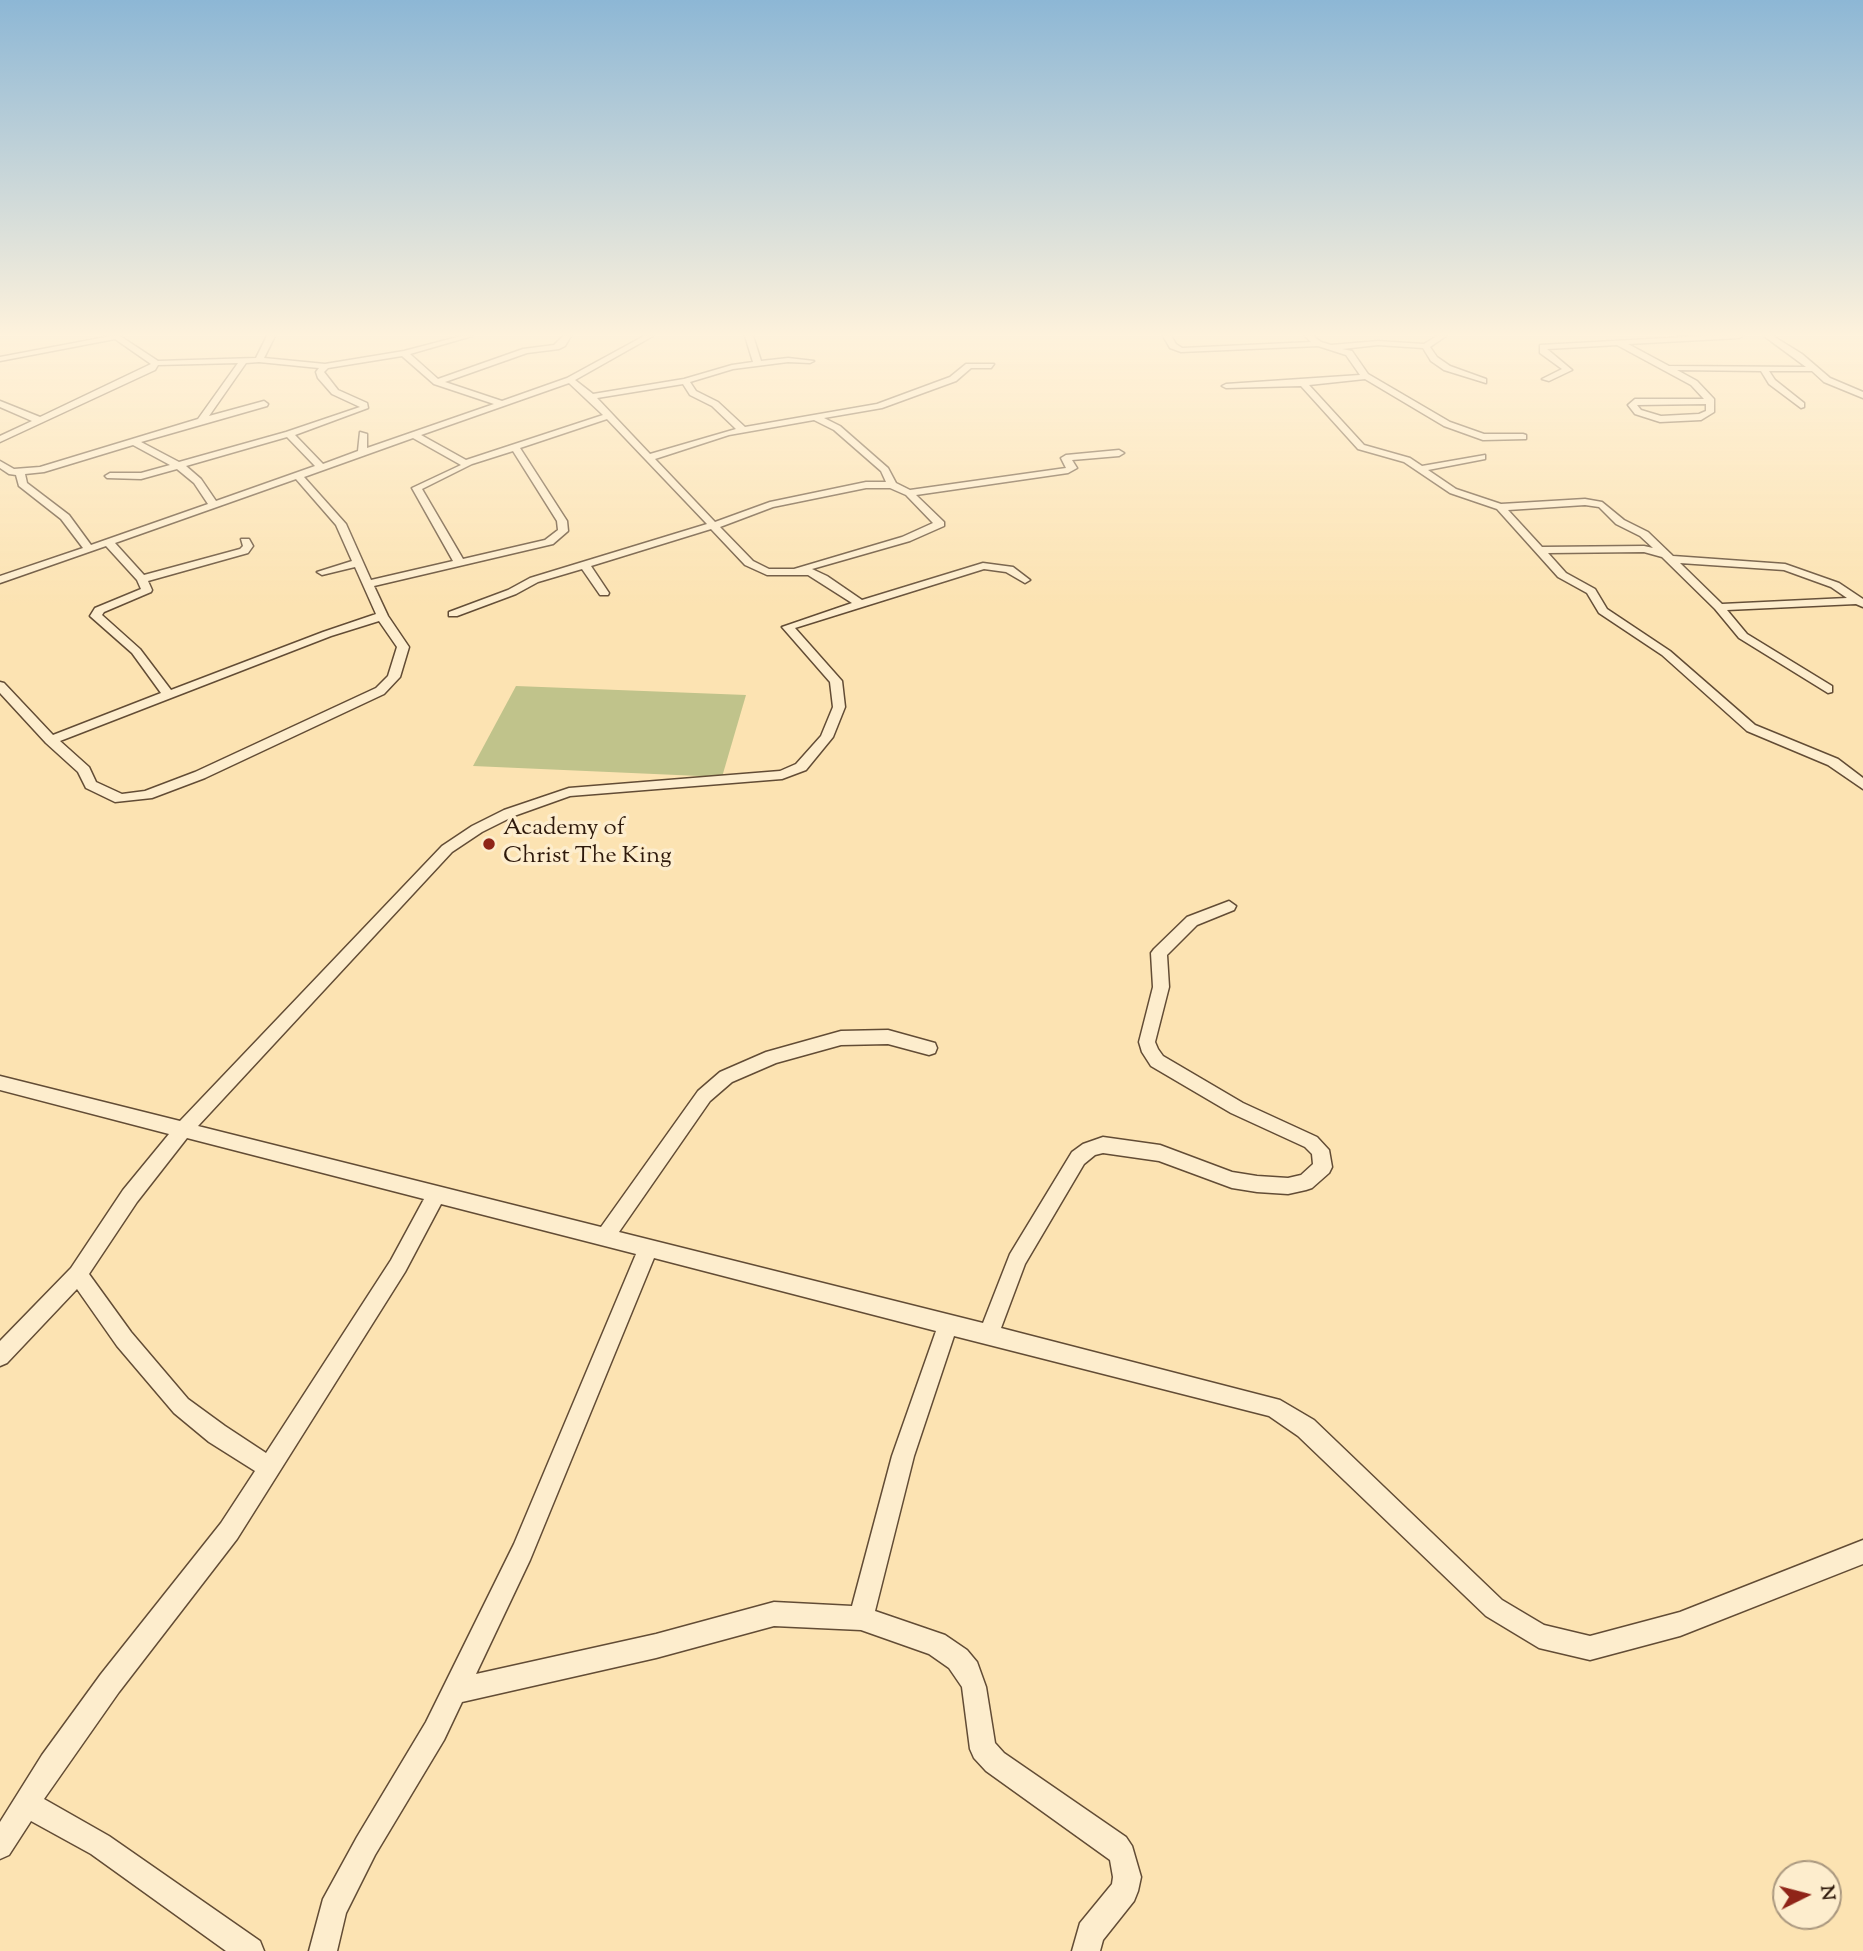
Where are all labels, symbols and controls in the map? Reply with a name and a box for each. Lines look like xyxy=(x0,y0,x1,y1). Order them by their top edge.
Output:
place label: Academy of Christ The King xyxy=(503,816,672,872)
marker: Academy of Christ The King xyxy=(481,836,497,852)
north arrow xyxy=(1772,1860,1842,1930)
text: N xyxy=(1812,1884,1841,1902)

